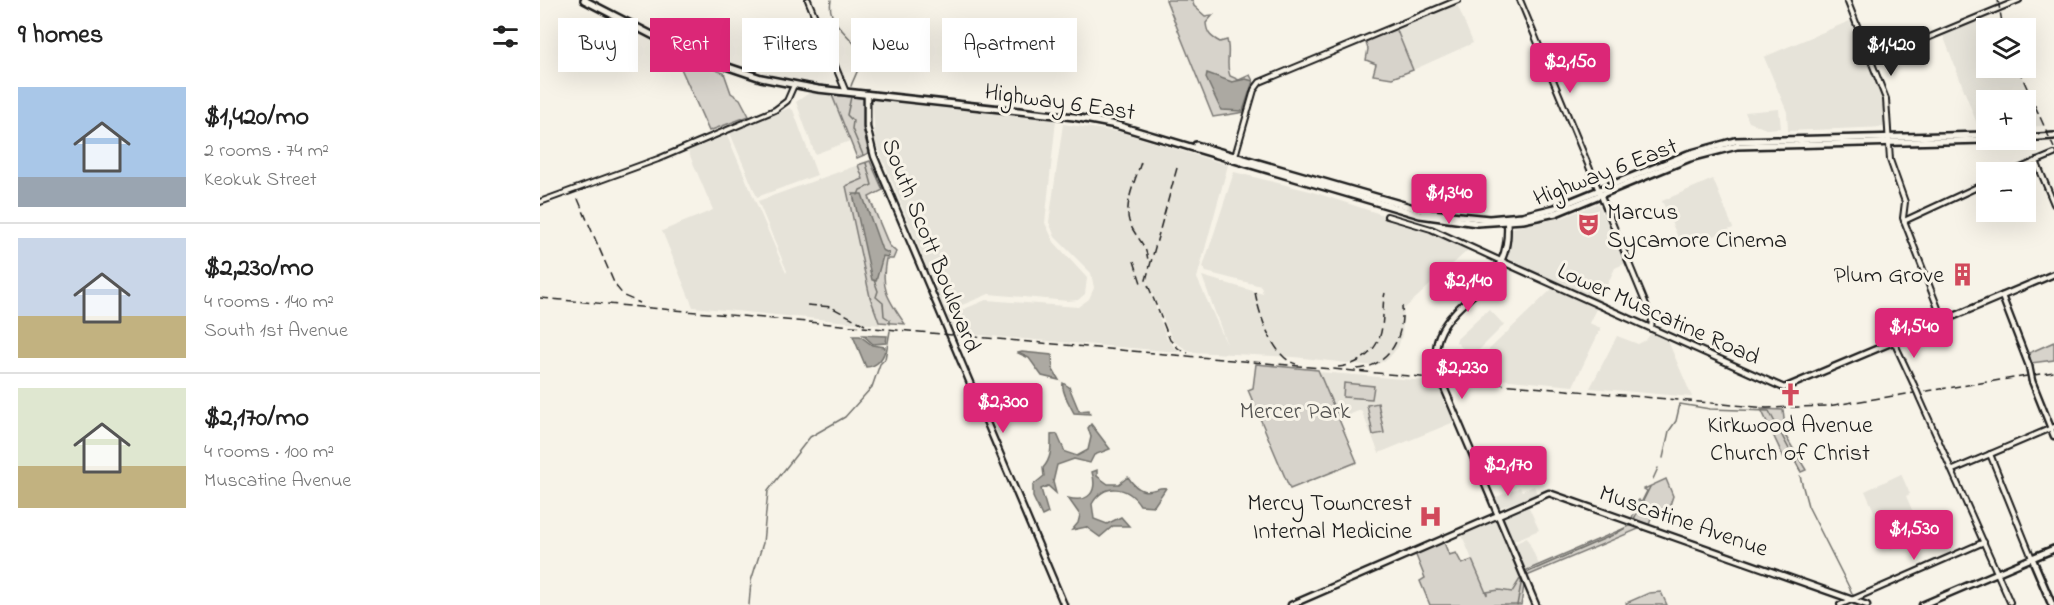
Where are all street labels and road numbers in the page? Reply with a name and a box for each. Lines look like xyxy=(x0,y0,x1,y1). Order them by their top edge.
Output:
street label: Highway 6 East xyxy=(982,76,1137,132)
street label: Highway 6 East xyxy=(1529,130,1683,218)
street label: South Scott Boulevard xyxy=(871,134,989,359)
street label: Lower Muscatine Road xyxy=(1551,255,1765,376)
street label: Muscatine Avenue xyxy=(1594,477,1773,568)

